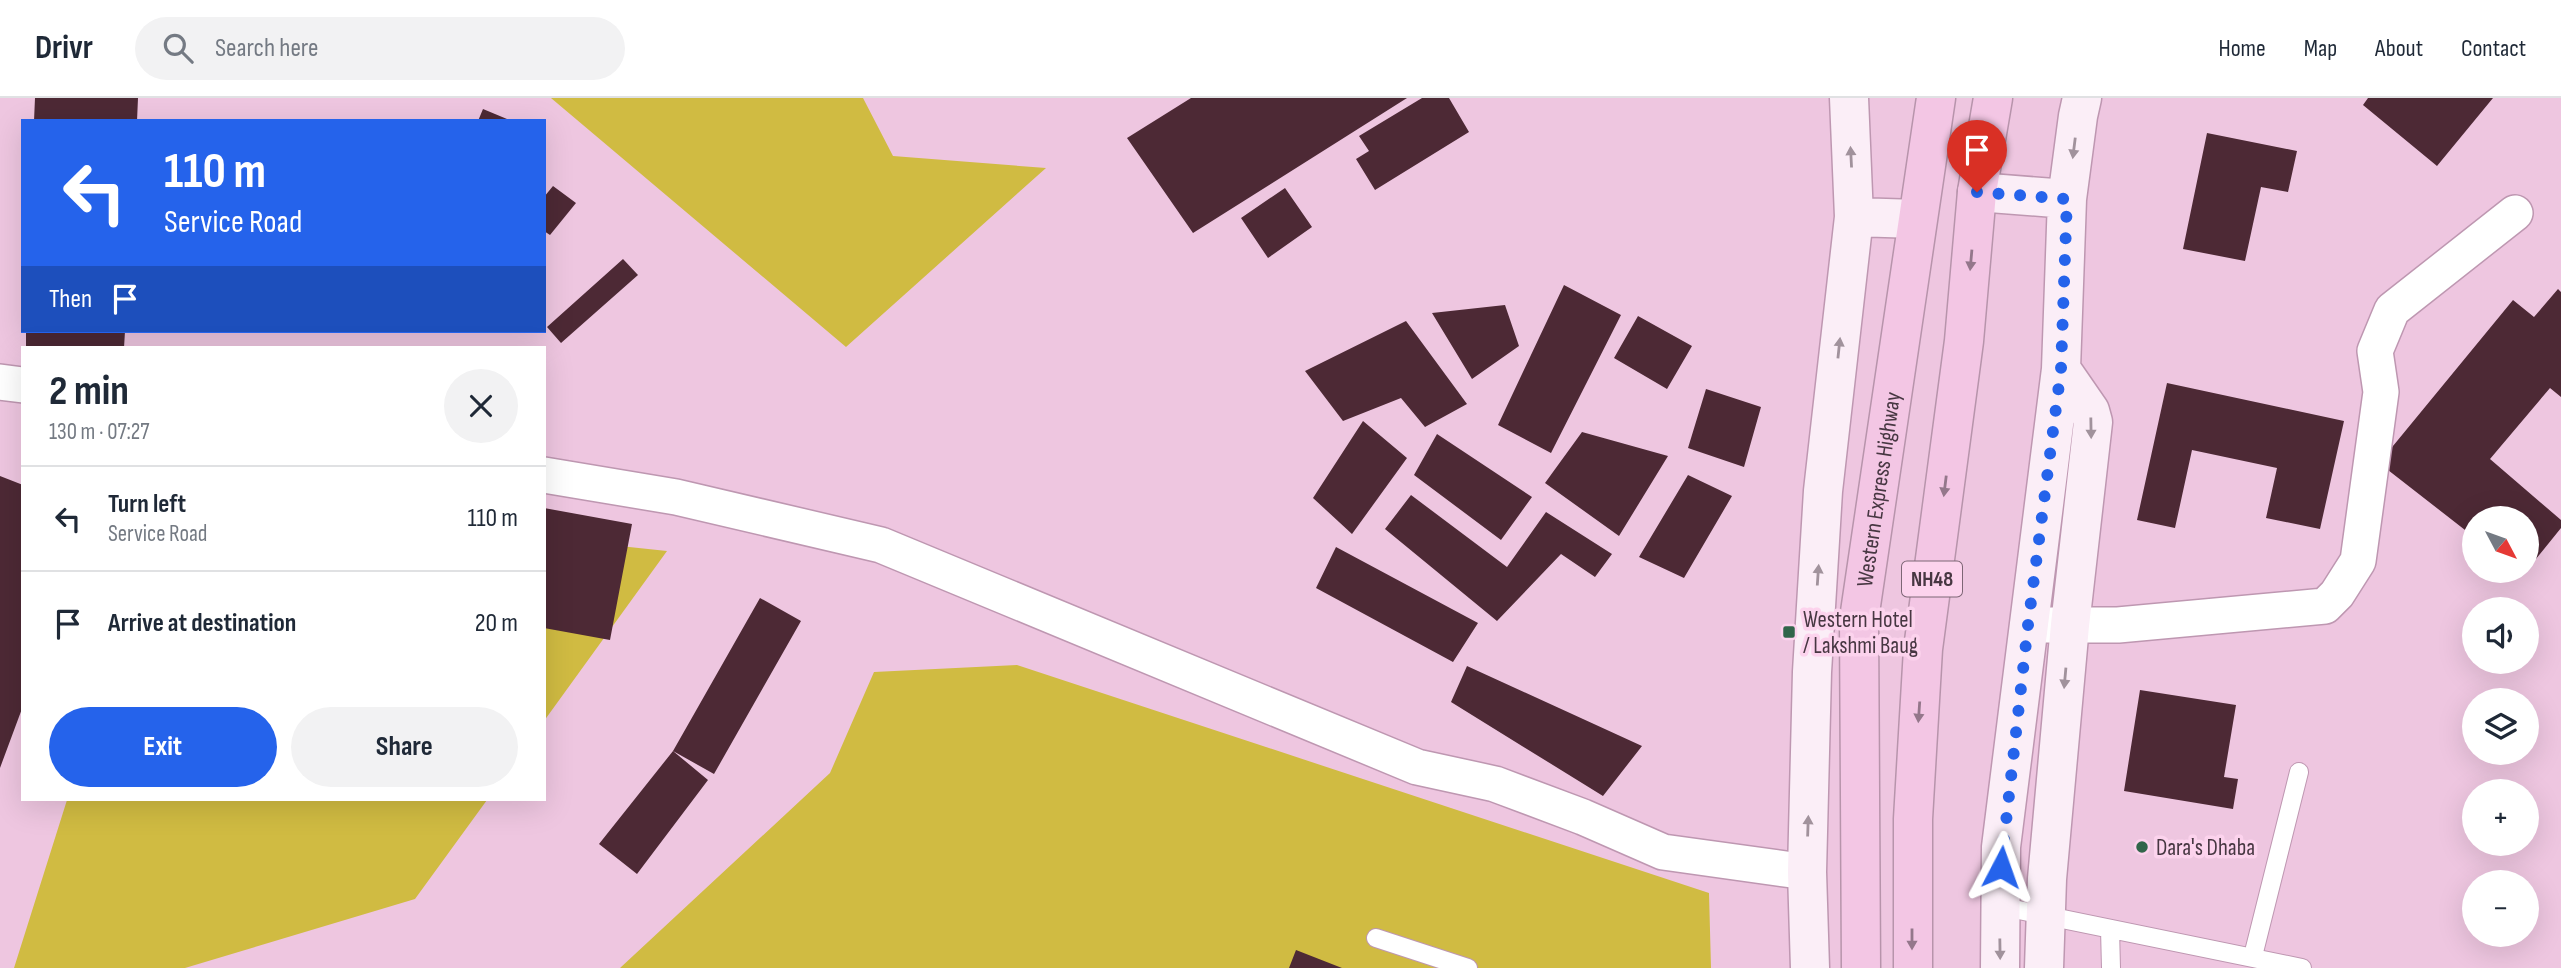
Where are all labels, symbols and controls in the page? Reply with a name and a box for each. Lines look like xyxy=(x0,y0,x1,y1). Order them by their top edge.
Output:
search box xyxy=(135,17,625,80)
text: Drivr xyxy=(35,28,93,68)
icon: search xyxy=(159,29,197,67)
text: Search here xyxy=(215,33,318,64)
text: Home xyxy=(2218,34,2266,63)
text: Map xyxy=(2304,34,2337,63)
text: About xyxy=(2375,34,2423,63)
text: Contact xyxy=(2461,34,2526,63)
pin xyxy=(1947,120,2007,192)
icon: arrive xyxy=(1958,131,1996,169)
one-way arrow xyxy=(2068,137,2079,159)
text: 110 m xyxy=(164,143,266,202)
one-way arrow xyxy=(1846,146,1857,168)
icon: left xyxy=(49,147,140,238)
text: Service Road xyxy=(164,203,302,242)
one-way arrow xyxy=(1965,249,1976,271)
icon: arrive xyxy=(106,280,144,318)
text: Then xyxy=(49,284,92,315)
one-way arrow xyxy=(1834,337,1845,359)
text: 2 min xyxy=(49,366,129,417)
button: close xyxy=(444,369,518,443)
street label: Western Express Highway xyxy=(1851,390,1907,589)
one-way arrow xyxy=(2086,417,2097,439)
text: 130 m · 07:27 xyxy=(49,418,150,446)
one-way arrow xyxy=(1939,475,1950,497)
text: Turn left xyxy=(108,489,186,520)
icon: left xyxy=(49,500,87,538)
text: 110 m xyxy=(467,503,518,534)
north arrow xyxy=(2462,506,2539,583)
map controls xyxy=(2462,506,2539,947)
text: Service Road xyxy=(108,520,207,548)
road number: NH48 xyxy=(1902,561,1962,596)
one-way arrow xyxy=(1813,563,1824,585)
button: sound xyxy=(2462,597,2539,674)
icon: arrive xyxy=(49,605,87,643)
place label: Western Hotel / Lakshmi Baug xyxy=(1803,606,1918,660)
text: Arrive at destination xyxy=(108,608,296,639)
text: 20 m xyxy=(475,608,518,639)
marker: Western Hotel / Lakshmi Baug xyxy=(1781,624,1797,640)
one-way arrow xyxy=(2059,667,2070,689)
button: layers xyxy=(2462,688,2539,765)
one-way arrow xyxy=(1914,701,1925,723)
button: Exit xyxy=(49,707,277,787)
button: Share xyxy=(291,707,518,787)
button: + xyxy=(2462,779,2539,856)
one-way arrow xyxy=(1802,815,1813,837)
position arrow xyxy=(1964,830,2038,904)
place label: Dara's Dhaba xyxy=(2156,834,2255,862)
marker: Dara's Dhaba xyxy=(2134,839,2150,855)
button: − xyxy=(2462,870,2539,947)
one-way arrow xyxy=(1906,928,1918,950)
one-way arrow xyxy=(1994,938,2006,960)

